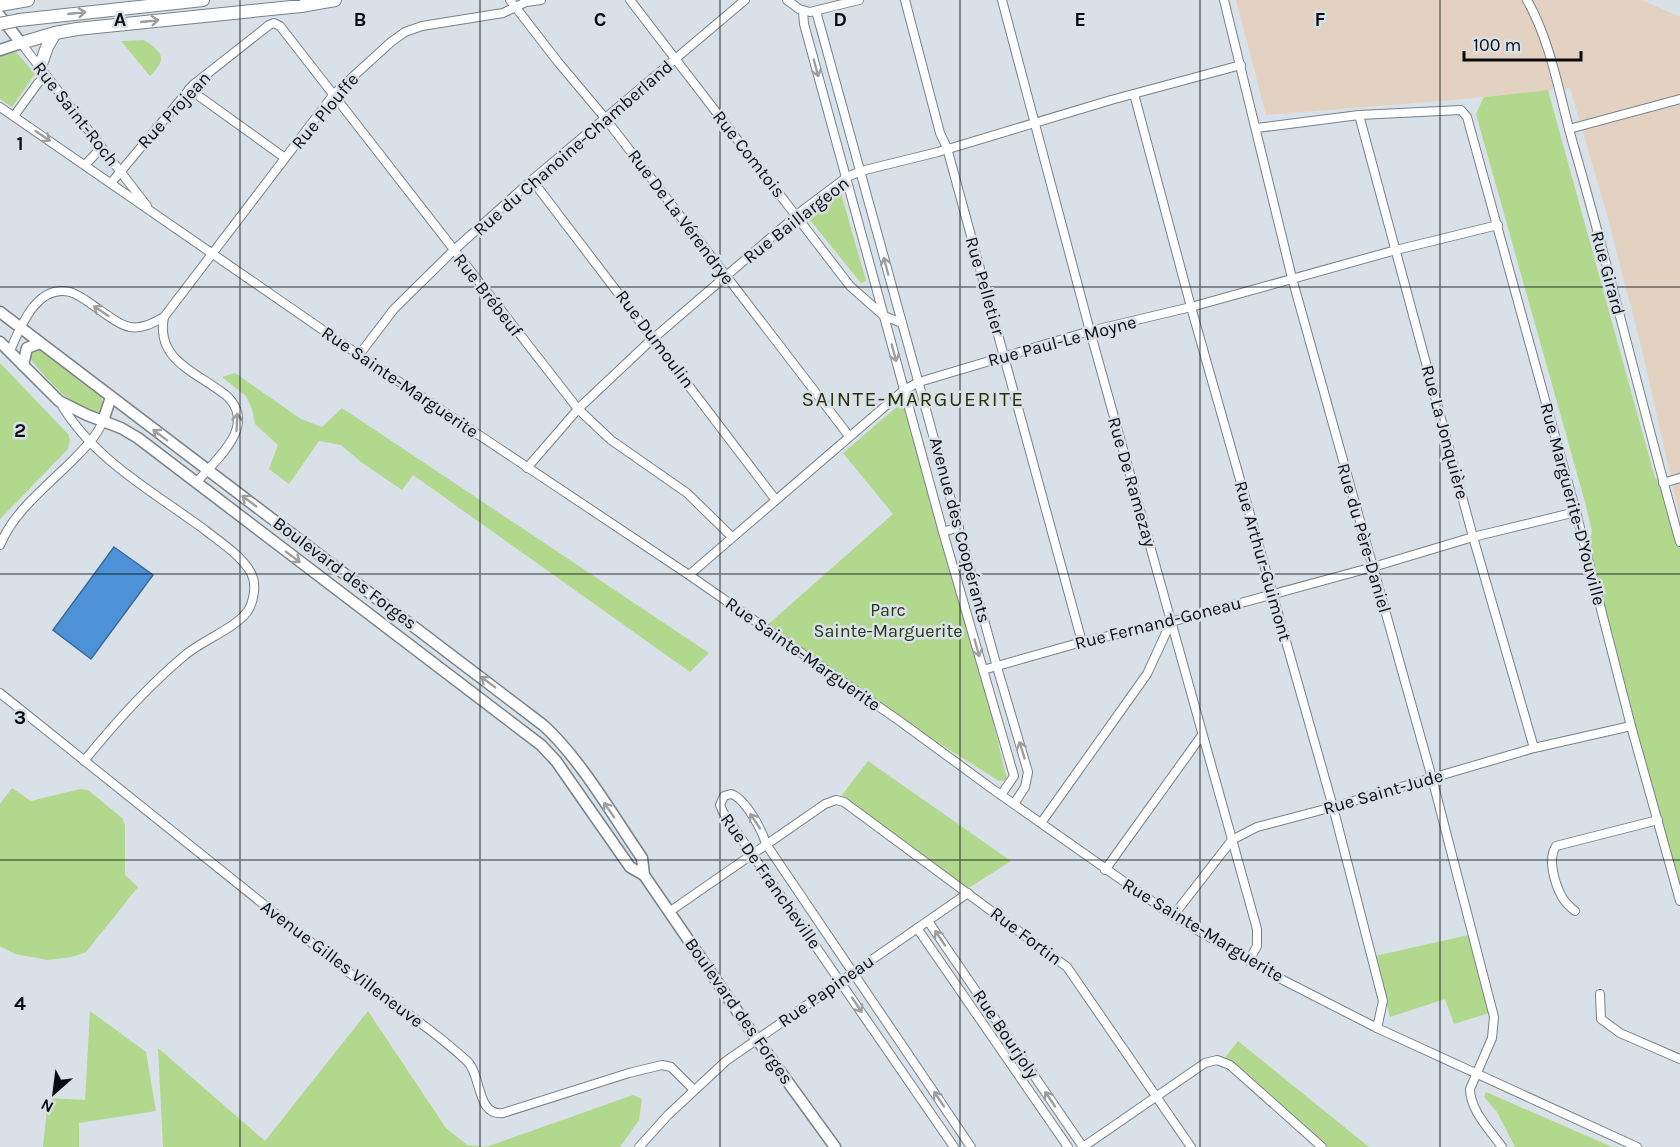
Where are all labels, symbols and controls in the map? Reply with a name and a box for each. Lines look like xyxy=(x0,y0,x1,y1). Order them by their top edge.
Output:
one-way arrow xyxy=(66,7,86,18)
text: A xyxy=(114,8,127,31)
text: B xyxy=(354,8,366,31)
text: C xyxy=(594,8,606,31)
text: D xyxy=(833,8,847,31)
text: E xyxy=(1074,8,1086,31)
text: F xyxy=(1315,8,1326,31)
one-way arrow xyxy=(139,15,159,26)
scale bar xyxy=(1464,24,1581,62)
text: 100 m xyxy=(1473,34,1521,56)
street label: Rue du Chanoine-Chamberland xyxy=(469,55,677,241)
street label: Rue Saint-Roch xyxy=(28,57,124,171)
one-way arrow xyxy=(810,58,822,77)
street label: Rue Projean xyxy=(133,67,215,153)
street label: Rue Plouffe xyxy=(287,68,363,154)
street label: Rue Comtois xyxy=(708,106,790,202)
one-way arrow xyxy=(34,130,50,142)
text: 1 xyxy=(16,132,24,155)
street label: Rue De La Vérendrye xyxy=(623,145,739,289)
street label: Rue Baillargeon xyxy=(739,172,853,268)
street label: Rue Girard xyxy=(1586,229,1630,317)
street label: Rue Pelletier xyxy=(960,234,1010,338)
street label: Rue Brébeuf xyxy=(449,249,528,342)
one-way arrow xyxy=(880,257,891,276)
street label: Rue Dumoulin xyxy=(611,286,699,392)
one-way arrow xyxy=(93,305,110,317)
street label: Rue Paul-Le Moyne xyxy=(985,311,1139,371)
street label: Rue Sainte-Marguerite xyxy=(317,321,483,443)
one-way arrow xyxy=(889,343,900,362)
street label: Rue La Jonquière xyxy=(1417,363,1473,501)
district label: SAINTE-MARGUERITE xyxy=(802,387,1024,411)
street label: Rue Marguerite-D'Youville xyxy=(1535,400,1611,608)
one-way arrow xyxy=(231,413,242,433)
street label: Rue De Ramezay xyxy=(1103,414,1161,550)
text: 2 xyxy=(14,419,26,442)
one-way arrow xyxy=(153,429,169,441)
street label: Avenue des Coopérants xyxy=(925,435,995,625)
street label: Rue du Père-Daniel xyxy=(1332,461,1396,615)
street label: Rue Arthur-Guimont xyxy=(1230,478,1296,644)
one-way arrow xyxy=(241,494,257,507)
street label: Boulevard des Forges xyxy=(269,512,421,634)
one-way arrow xyxy=(285,550,301,563)
street label: Rue Sainte-Marguerite xyxy=(721,592,885,716)
street label: Rue Fernand-Goneau xyxy=(1072,592,1244,654)
park label: Parc Sainte-Marguerite xyxy=(814,599,962,642)
one-way arrow xyxy=(972,638,983,657)
one-way arrow xyxy=(480,675,496,688)
text: 3 xyxy=(14,706,26,729)
one-way arrow xyxy=(1016,741,1027,760)
street label: Rue Saint-Jude xyxy=(1321,764,1445,820)
one-way arrow xyxy=(603,802,615,818)
street label: Rue De Francheville xyxy=(716,809,826,953)
one-way arrow xyxy=(749,813,761,829)
street label: Rue Sainte-Marguerite xyxy=(1118,873,1288,987)
street label: Avenue Gilles Villeneuve xyxy=(256,896,428,1032)
street label: Rue Fortin xyxy=(986,902,1066,970)
one-way arrow xyxy=(934,930,946,947)
street label: Boulevard des Forges xyxy=(680,933,798,1089)
street label: Rue Papineau xyxy=(774,950,878,1032)
street label: Rue Bourjoly xyxy=(968,985,1044,1083)
text: 4 xyxy=(14,992,26,1015)
one-way arrow xyxy=(851,997,863,1013)
north arrow xyxy=(24,1063,84,1123)
one-way arrow xyxy=(932,1090,945,1107)
one-way arrow xyxy=(1044,1091,1056,1108)
text: N xyxy=(38,1095,57,1117)

